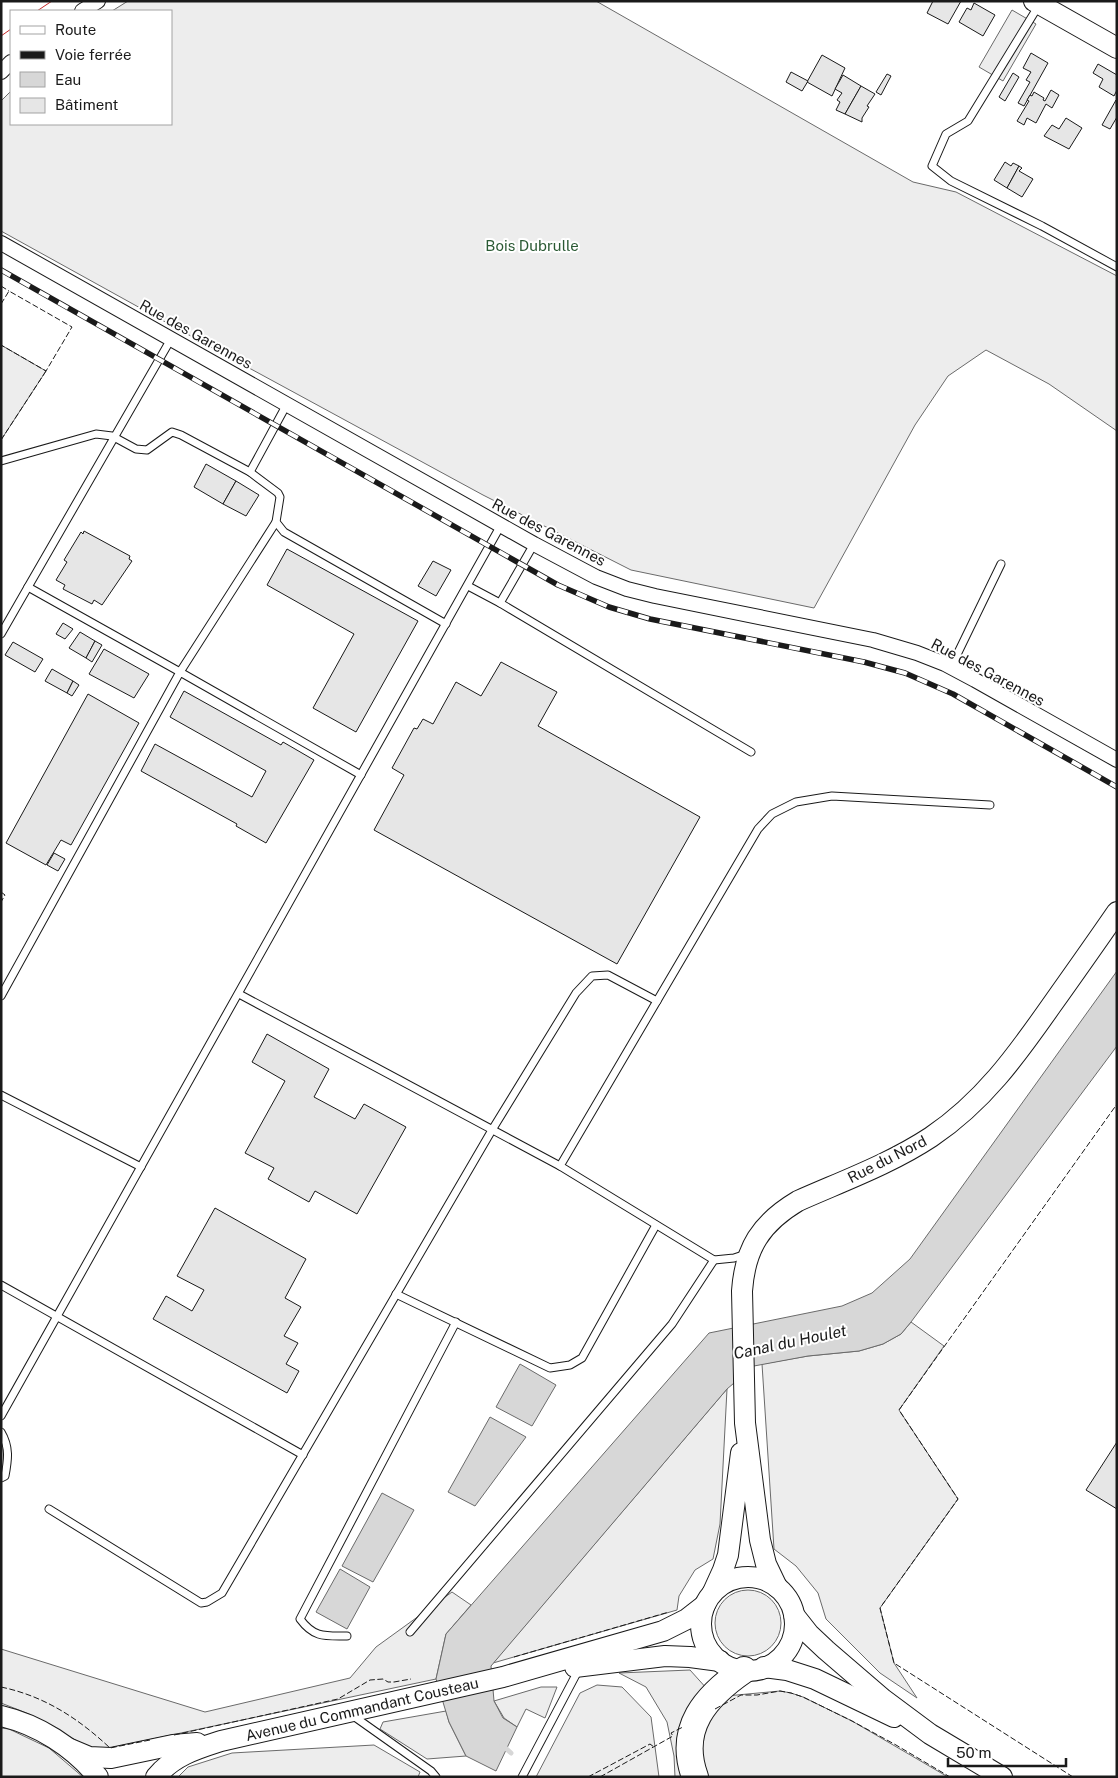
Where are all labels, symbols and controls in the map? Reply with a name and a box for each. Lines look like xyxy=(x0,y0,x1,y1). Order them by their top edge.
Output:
legend xyxy=(10,10,172,125)
text: Route xyxy=(55,21,96,38)
text: Voie ferrée xyxy=(55,46,132,63)
text: Eau xyxy=(55,71,81,88)
text: Bâtiment xyxy=(55,96,118,113)
park label: Bois Dubrulle xyxy=(485,237,579,254)
street label: Rue des Garennes xyxy=(137,296,255,372)
street label: Rue des Garennes xyxy=(489,495,609,569)
street label: Rue des Garennes xyxy=(928,635,1048,709)
street label: Rue du Nord xyxy=(845,1132,929,1186)
water label: Canal du Houlet xyxy=(732,1321,848,1363)
street label: Avenue du Commandant Cousteau xyxy=(244,1674,480,1744)
scale bar xyxy=(948,1736,1066,1768)
text: 50 m xyxy=(956,1744,991,1761)

